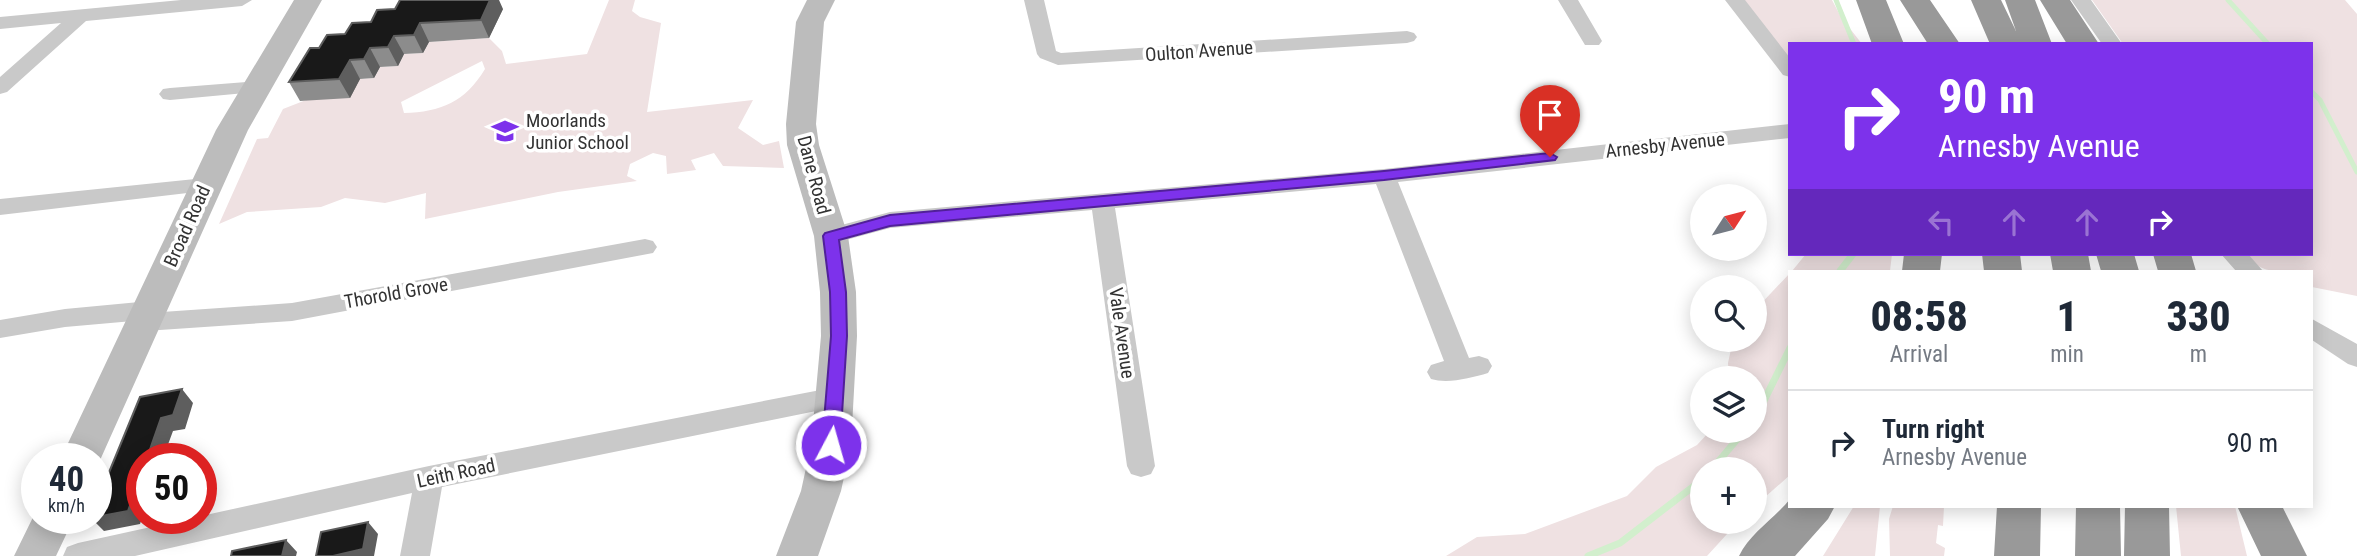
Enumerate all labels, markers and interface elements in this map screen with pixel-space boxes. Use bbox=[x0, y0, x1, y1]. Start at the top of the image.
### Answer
street label: Oulton Avenue bbox=[1144, 36, 1254, 66]
text: 90 m bbox=[1938, 68, 2035, 125]
icon: right bbox=[1823, 70, 1914, 161]
pin bbox=[1520, 85, 1580, 157]
icon: arrive bbox=[1531, 96, 1569, 134]
place label: Moorlands Junior School bbox=[526, 109, 629, 154]
school or university icon: Moorlands Junior School bbox=[490, 116, 520, 146]
street label: Arnesby Avenue bbox=[1604, 127, 1726, 163]
text: Arnesby Avenue bbox=[1938, 127, 2140, 165]
street label: Dane Road bbox=[792, 133, 836, 217]
street label: Broad Road bbox=[159, 182, 215, 270]
north arrow bbox=[1690, 184, 1768, 261]
map controls bbox=[1690, 184, 1767, 534]
icon: left bbox=[1922, 203, 1960, 241]
icon: ahead bbox=[1995, 203, 2033, 241]
icon: ahead bbox=[2068, 203, 2106, 241]
icon: right bbox=[2141, 203, 2179, 241]
street label: Thorold Grove bbox=[342, 273, 450, 313]
button: search bbox=[1690, 275, 1767, 352]
street label: Vale Avenue bbox=[1104, 286, 1140, 380]
text: 08:58 bbox=[1870, 292, 1968, 341]
text: 1 bbox=[2056, 292, 2078, 341]
text: 330 bbox=[2166, 292, 2231, 341]
text: Arrival bbox=[1890, 341, 1948, 368]
text: min bbox=[2050, 341, 2084, 368]
text: m bbox=[2190, 341, 2207, 368]
button: layers bbox=[1690, 366, 1767, 443]
position arrow bbox=[794, 408, 868, 482]
text: Turn right bbox=[1882, 414, 1984, 444]
icon: right bbox=[1823, 424, 1861, 462]
text: 90 m bbox=[2227, 428, 2278, 458]
speed limit sign: 50 bbox=[126, 443, 217, 534]
text: Arnesby Avenue bbox=[1882, 444, 2027, 471]
street label: Leith Road bbox=[415, 453, 497, 493]
button: + bbox=[1690, 457, 1767, 534]
text: 40 bbox=[49, 459, 84, 500]
text: km/h bbox=[48, 495, 85, 516]

